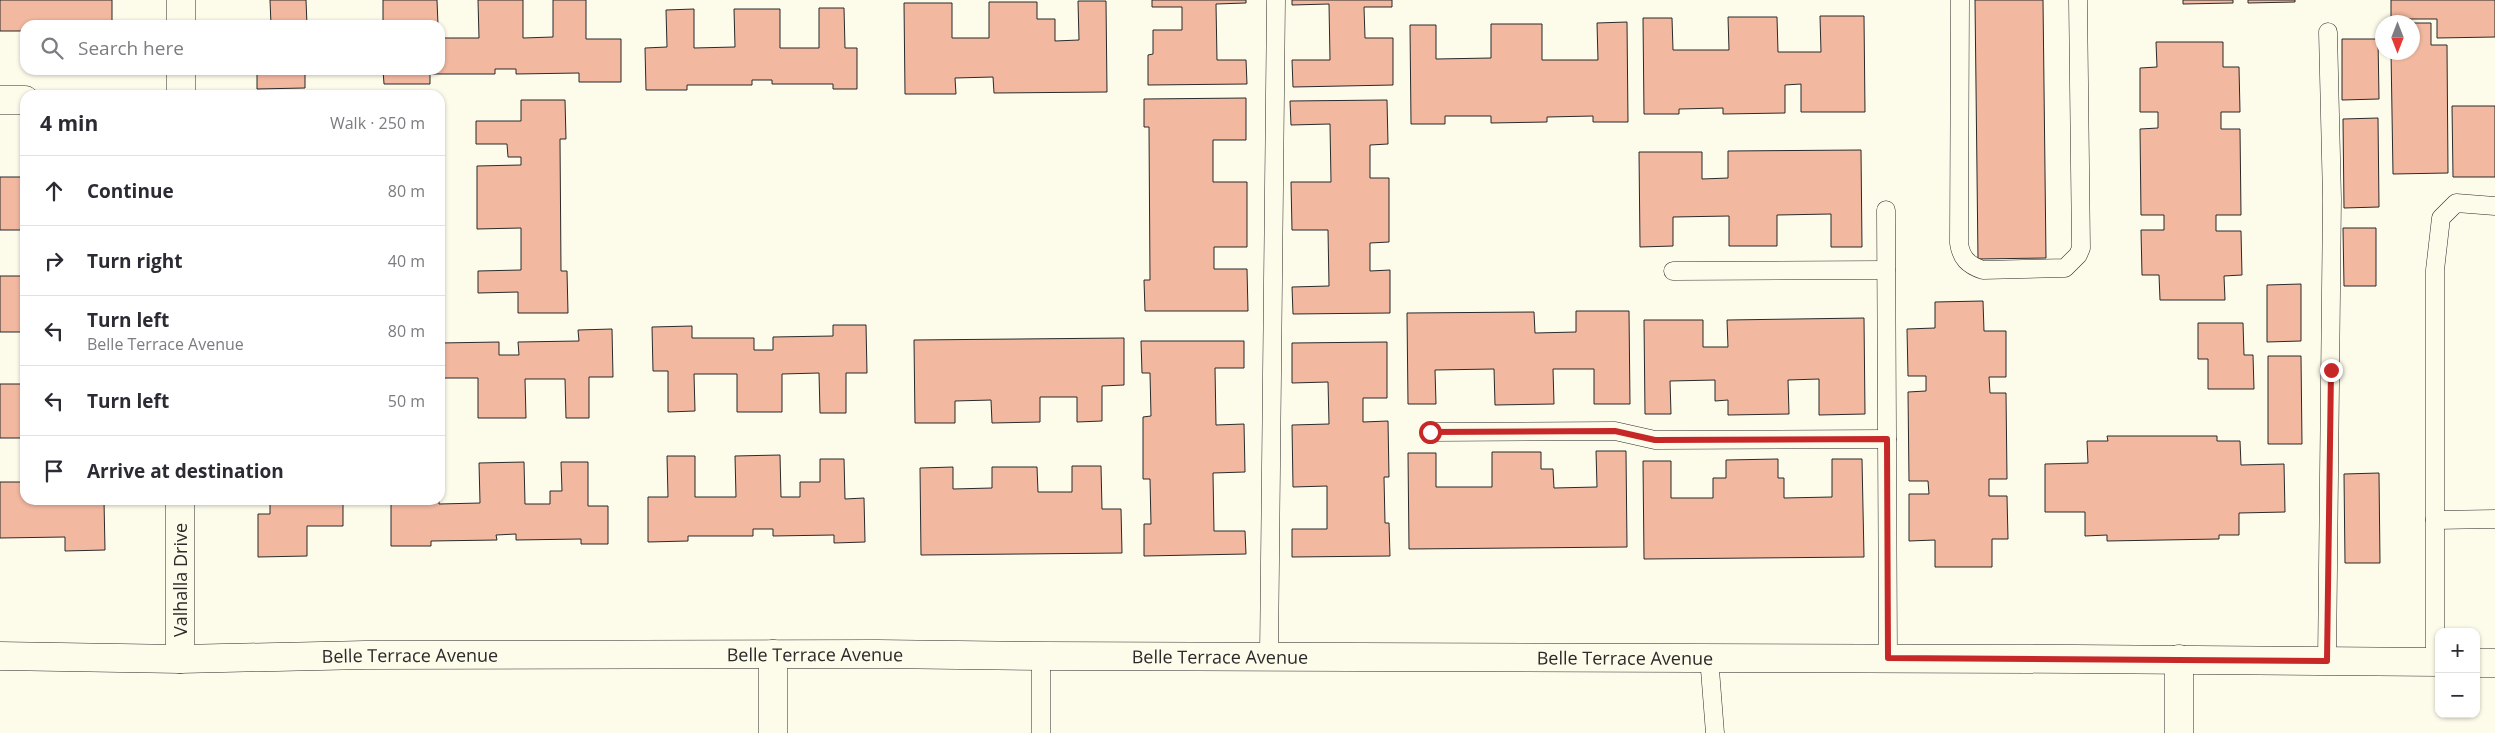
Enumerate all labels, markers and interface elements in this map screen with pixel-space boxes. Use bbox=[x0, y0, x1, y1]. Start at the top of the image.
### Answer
north arrow bbox=[2375, 15, 2420, 60]
search box bbox=[20, 20, 445, 75]
icon: search bbox=[38, 34, 66, 62]
text: Search here bbox=[78, 35, 184, 61]
text: 4 min bbox=[40, 109, 98, 137]
text: Walk · 250 m bbox=[330, 112, 425, 134]
icon: ahead bbox=[40, 177, 68, 205]
text: Continue bbox=[87, 178, 174, 204]
text: 80 m bbox=[388, 180, 425, 202]
icon: right bbox=[40, 247, 68, 275]
text: Turn right bbox=[87, 248, 182, 274]
text: 40 m bbox=[388, 250, 425, 272]
text: Turn left bbox=[87, 307, 169, 333]
icon: left bbox=[40, 317, 68, 345]
text: 80 m bbox=[388, 320, 425, 342]
text: Belle Terrace Avenue bbox=[87, 333, 244, 355]
route end bbox=[2320, 359, 2343, 382]
icon: left bbox=[40, 387, 68, 415]
text: Turn left bbox=[87, 388, 169, 414]
text: 50 m bbox=[388, 390, 425, 412]
route start bbox=[1419, 421, 1442, 444]
icon: arrive bbox=[40, 457, 68, 485]
text: Arrive at destination bbox=[87, 458, 284, 484]
street label: Valhalla Drive bbox=[168, 523, 192, 637]
map controls bbox=[2435, 628, 2480, 718]
button: + bbox=[2435, 628, 2480, 673]
street label: Belle Terrace Avenue bbox=[727, 642, 903, 666]
street label: Belle Terrace Avenue bbox=[321, 643, 498, 668]
street label: Belle Terrace Avenue bbox=[1132, 644, 1308, 669]
street label: Belle Terrace Avenue bbox=[1537, 645, 1713, 670]
button: − bbox=[2435, 673, 2480, 718]

